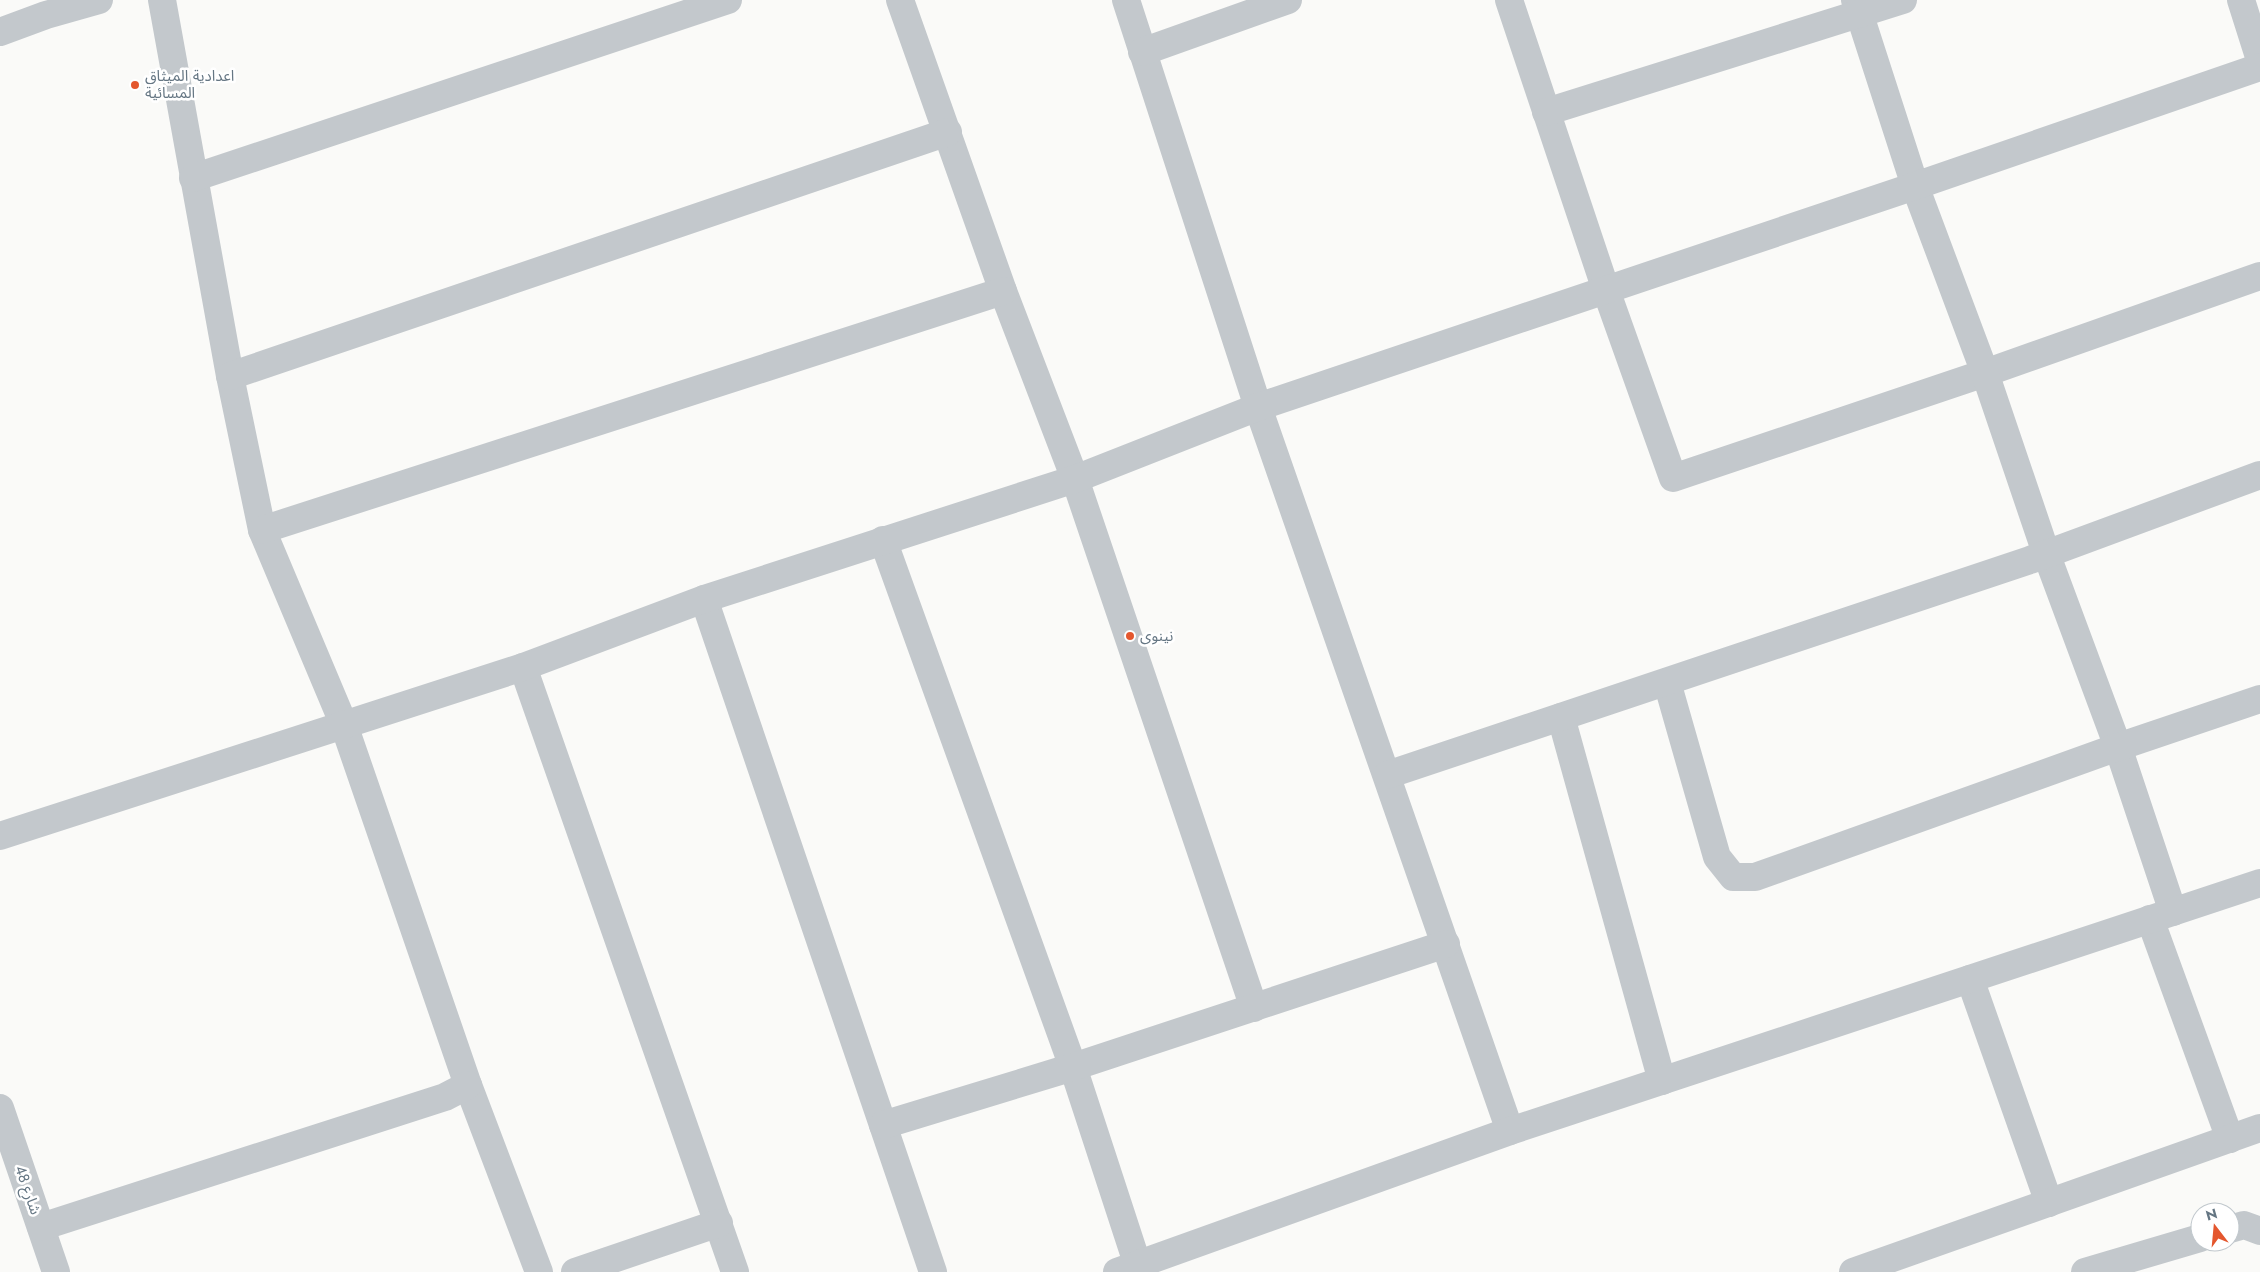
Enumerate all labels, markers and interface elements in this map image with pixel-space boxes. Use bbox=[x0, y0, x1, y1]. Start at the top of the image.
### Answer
place label: اعدادية الميثاق المسائية bbox=[145, 65, 234, 104]
marker: اعدادية الميثاق المسائية bbox=[129, 79, 141, 91]
place label: نينوى bbox=[1140, 625, 1173, 647]
marker: نينوى bbox=[1124, 630, 1136, 642]
street label: شارع 48 bbox=[8, 1162, 47, 1218]
north arrow bbox=[2190, 1202, 2240, 1252]
text: N bbox=[2203, 1203, 2220, 1226]

